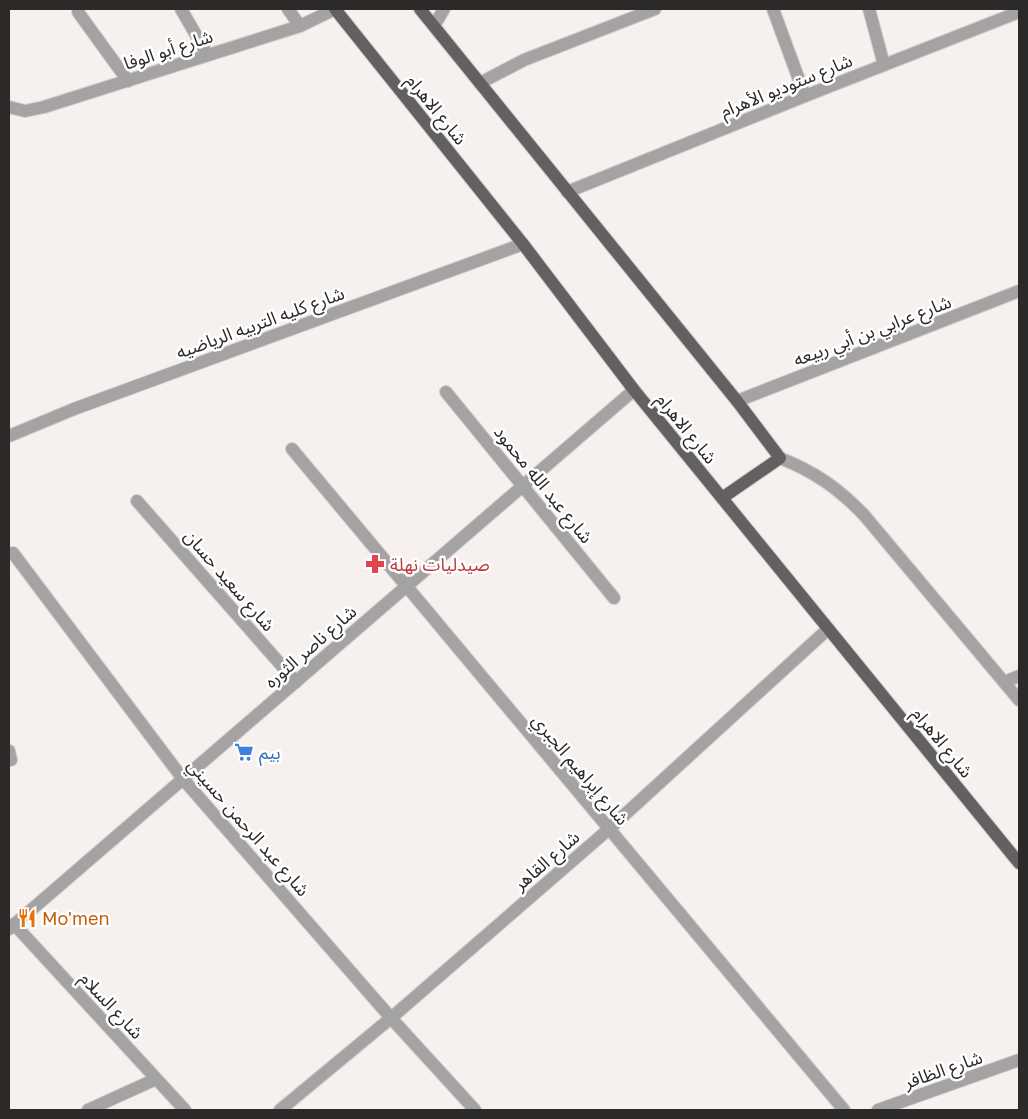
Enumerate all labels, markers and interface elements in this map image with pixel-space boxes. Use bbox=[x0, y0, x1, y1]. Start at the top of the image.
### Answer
street label: شارع أبو الوفا bbox=[121, 24, 217, 78]
street label: شارع ستوديو الأهرام bbox=[717, 48, 857, 125]
street label: شارع الاهرام bbox=[399, 69, 472, 151]
street label: شارع كليه التربيه الرياضيه bbox=[173, 281, 348, 366]
street label: شارع عرابي بن أبي ربيعه bbox=[790, 290, 955, 374]
street label: شارع الاهرام bbox=[649, 388, 722, 470]
street label: شارع عبد الله محمود bbox=[487, 421, 598, 550]
street label: شارع سعيد حسان bbox=[177, 525, 280, 638]
pharmacy icon: صيدليات نهلة bbox=[364, 553, 386, 575]
place label: صيدليات نهلة bbox=[390, 553, 490, 575]
street label: شارع ناصر الثوره bbox=[259, 600, 363, 695]
street label: شارع الاهرام bbox=[905, 702, 978, 784]
street label: شارع إبراهيم الجبري bbox=[525, 709, 634, 832]
supermarket icon: بيم bbox=[233, 741, 255, 763]
place label: بيم bbox=[259, 741, 281, 766]
street label: شارع عبد الرحمن حسيني bbox=[180, 754, 315, 903]
street label: شارع القاهر bbox=[508, 825, 586, 898]
restaurant icon: Mo'men bbox=[16, 907, 38, 929]
place label: Mo'men bbox=[42, 907, 110, 929]
street label: شارع السلام bbox=[73, 967, 148, 1046]
street label: شارع الظافر bbox=[900, 1045, 987, 1097]

